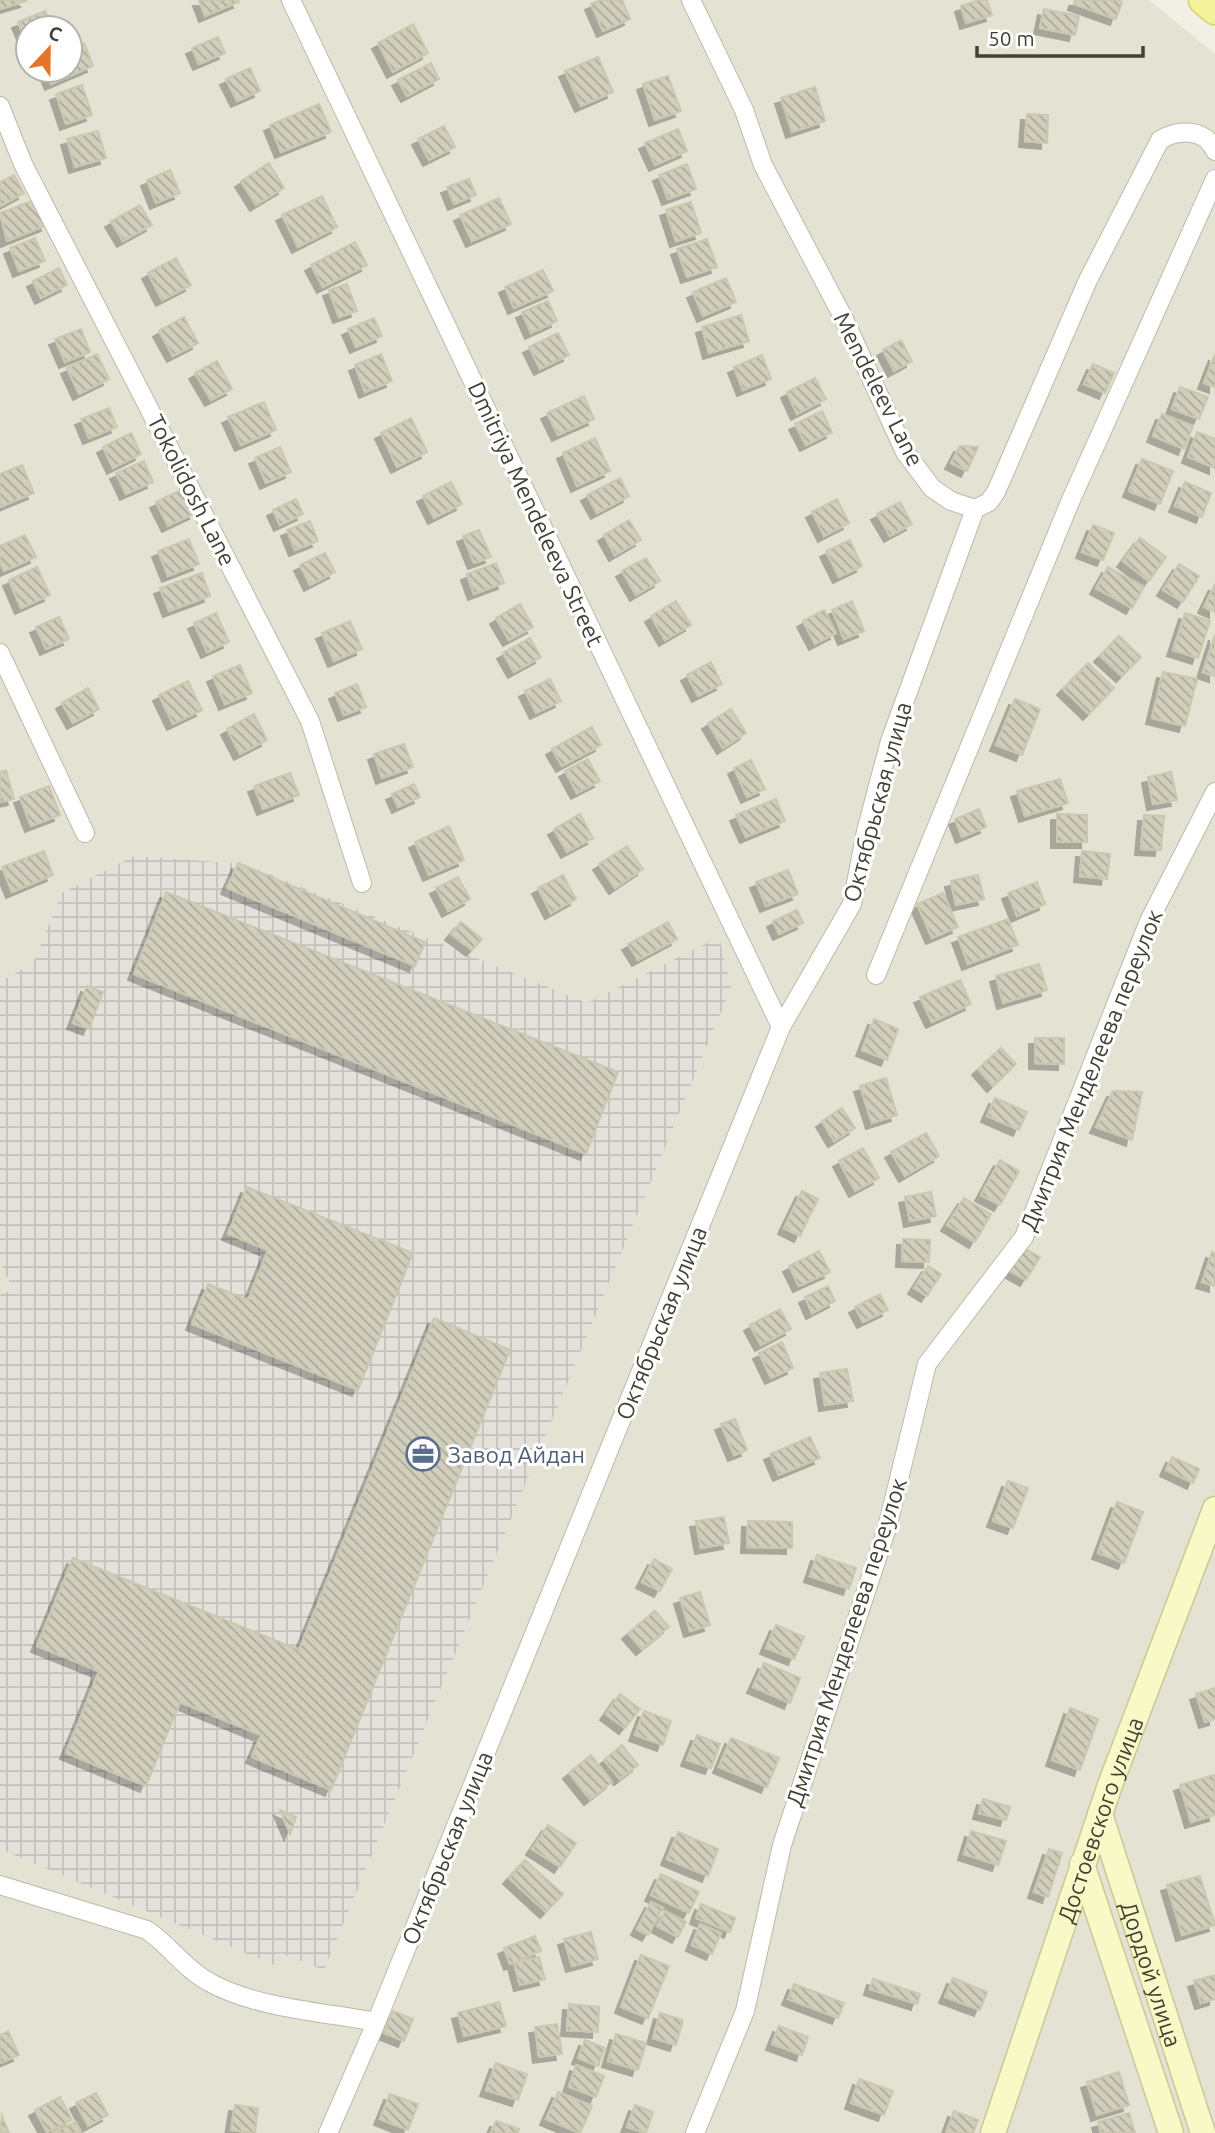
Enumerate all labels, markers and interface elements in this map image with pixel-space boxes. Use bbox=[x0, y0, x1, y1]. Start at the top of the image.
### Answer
north arrow bbox=[14, 14, 84, 84]
scale bar bbox=[977, 14, 1143, 58]
text: С bbox=[46, 21, 65, 46]
text: 50 m bbox=[988, 26, 1035, 50]
street label: Mendeleev Lane bbox=[829, 308, 929, 470]
street label: Dmitriya Mendeleeva Street bbox=[464, 378, 608, 650]
street label: Tokolidosh Lane bbox=[143, 410, 241, 570]
street label: Октябрьская улица bbox=[838, 699, 916, 905]
street label: Дмитрия Менделеева переулок bbox=[1015, 906, 1167, 1234]
street label: Октябрьская улица bbox=[611, 1223, 711, 1423]
office icon: Завод Айдан bbox=[404, 1435, 442, 1473]
place label: Завод Айдан bbox=[448, 1442, 585, 1467]
street label: Дмитрия Менделеева переулок bbox=[781, 1475, 911, 1809]
street label: Достоевского улица bbox=[1052, 1713, 1147, 1926]
street label: Октябрьская улица bbox=[397, 1748, 497, 1948]
street label: Дордой улица bbox=[1116, 1898, 1187, 2050]

